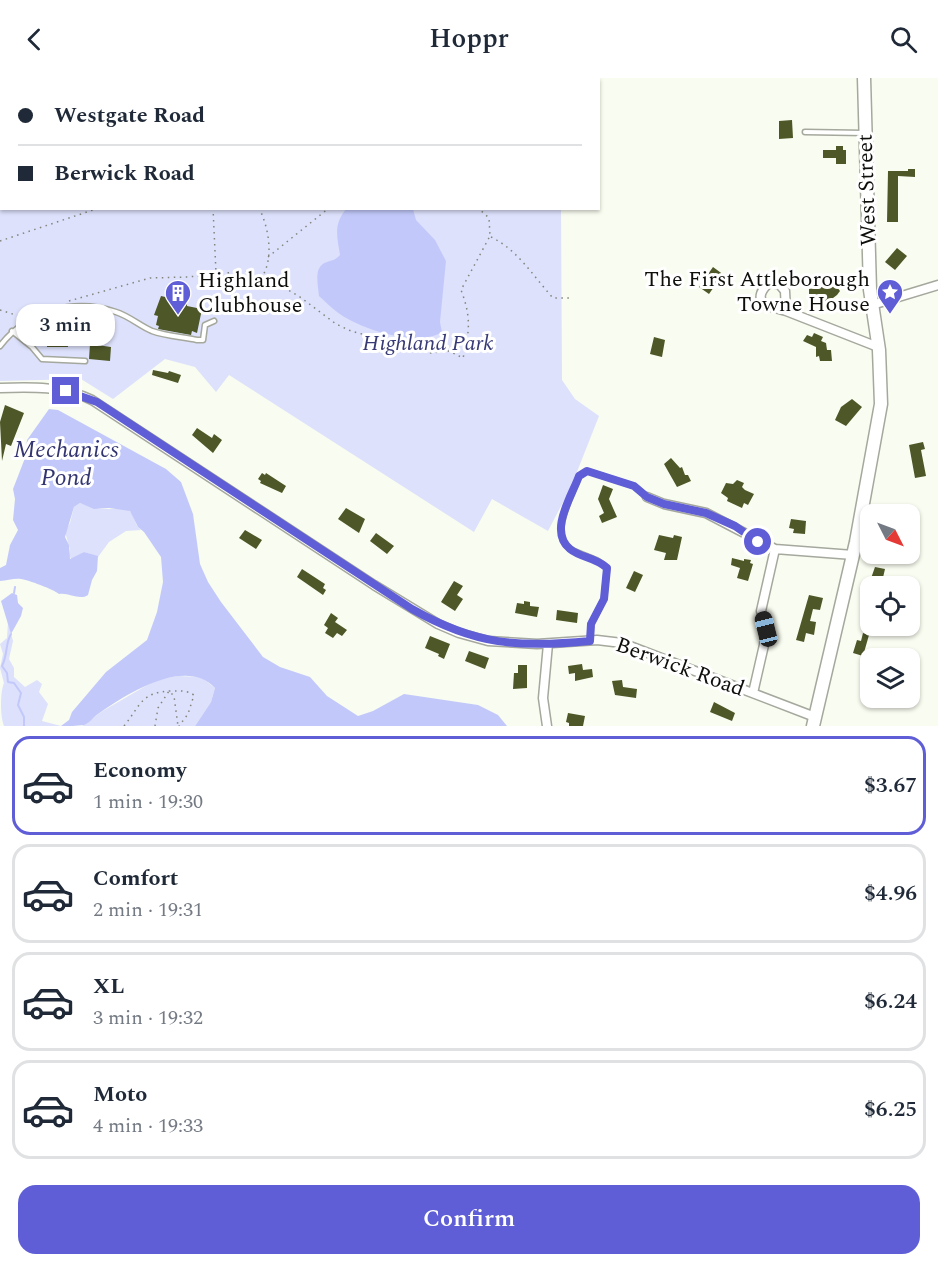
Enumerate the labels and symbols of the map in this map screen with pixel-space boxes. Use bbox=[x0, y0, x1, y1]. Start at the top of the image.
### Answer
street label: West Street bbox=[849, 133, 885, 247]
place label: The First Attleborough Towne House bbox=[644, 263, 870, 321]
place label: Highland Clubhouse bbox=[198, 264, 302, 322]
place icon: The First Attleborough Towne House bbox=[875, 277, 905, 315]
building icon: Highland Clubhouse bbox=[163, 278, 193, 316]
callout: 3 min bbox=[16, 304, 116, 346]
park label: Highland Park bbox=[362, 327, 494, 360]
route end bbox=[52, 377, 79, 404]
water label: Mechanics Pond bbox=[13, 432, 119, 496]
north arrow bbox=[860, 504, 920, 564]
route start bbox=[744, 528, 771, 555]
car bbox=[753, 609, 779, 649]
street label: Berwick Road bbox=[611, 628, 749, 706]

